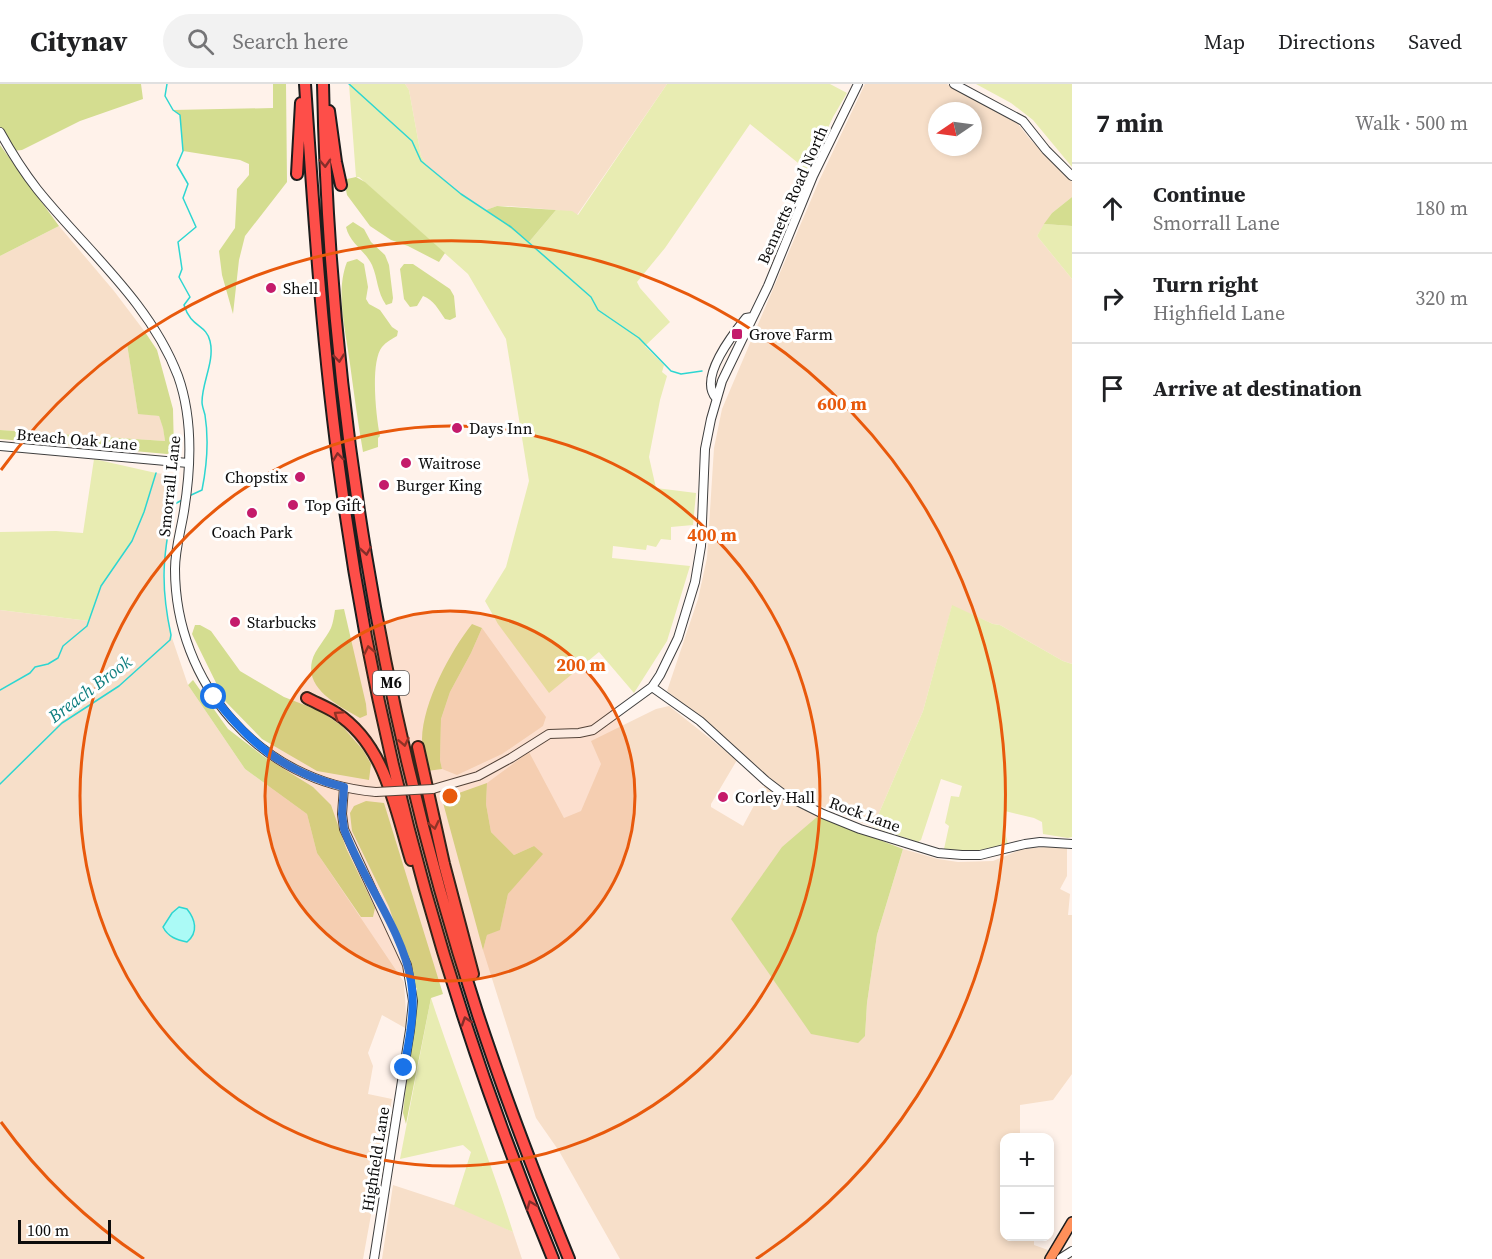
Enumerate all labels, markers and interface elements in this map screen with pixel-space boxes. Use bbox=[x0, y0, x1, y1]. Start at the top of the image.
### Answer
search box bbox=[163, 14, 583, 68]
text: Citynav bbox=[30, 22, 127, 60]
icon: search bbox=[184, 25, 217, 58]
text: Search here bbox=[232, 26, 349, 56]
text: Map bbox=[1204, 27, 1245, 56]
text: Directions bbox=[1278, 27, 1375, 56]
text: Saved bbox=[1408, 27, 1462, 56]
north arrow bbox=[928, 102, 982, 156]
text: 7 min bbox=[1096, 105, 1163, 141]
text: Walk · 500 m bbox=[1355, 109, 1468, 137]
street label: Bennetts Road North bbox=[752, 122, 833, 268]
one-way arrow bbox=[318, 159, 331, 168]
text: Continue bbox=[1153, 179, 1246, 209]
icon: ahead bbox=[1096, 192, 1129, 225]
text: 180 m bbox=[1415, 194, 1468, 222]
text: Smorrall Lane bbox=[1153, 209, 1280, 237]
text: Turn right bbox=[1153, 269, 1258, 299]
place label: Shell bbox=[283, 277, 318, 299]
marker: Shell bbox=[264, 281, 278, 295]
icon: right bbox=[1096, 282, 1129, 315]
text: 320 m bbox=[1415, 284, 1468, 312]
text: Highfield Lane bbox=[1153, 299, 1285, 327]
place label: Grove Farm bbox=[749, 323, 833, 345]
marker: Grove Farm bbox=[730, 327, 744, 341]
one-way arrow bbox=[332, 353, 345, 362]
icon: arrive bbox=[1096, 372, 1129, 405]
text: Arrive at destination bbox=[1153, 373, 1362, 403]
text: 600 m bbox=[817, 391, 867, 416]
place label: Days Inn bbox=[469, 417, 533, 439]
marker: Days Inn bbox=[450, 421, 464, 435]
street label: Breach Oak Lane bbox=[16, 423, 138, 455]
street label: Smorrall Lane bbox=[153, 434, 185, 538]
place label: Waitrose bbox=[418, 452, 481, 474]
one-way arrow bbox=[332, 453, 344, 462]
marker: Waitrose bbox=[399, 456, 413, 470]
place label: Chopstix bbox=[225, 466, 289, 488]
marker: Chopstix bbox=[293, 470, 307, 484]
place label: Burger King bbox=[396, 474, 482, 496]
marker: Burger King bbox=[377, 478, 391, 492]
place label: Top Gift bbox=[305, 494, 362, 516]
marker: Top Gift bbox=[286, 498, 300, 512]
marker: Coach Park bbox=[245, 506, 259, 520]
place label: Coach Park bbox=[212, 521, 293, 543]
text: 400 m bbox=[687, 522, 737, 547]
one-way arrow bbox=[360, 546, 372, 556]
place label: Starbucks bbox=[247, 611, 316, 633]
marker: Starbucks bbox=[228, 615, 242, 629]
one-way arrow bbox=[363, 645, 376, 655]
water label: Breach Brook bbox=[42, 649, 137, 729]
text: 200 m bbox=[556, 652, 606, 677]
road number: M6 bbox=[373, 671, 409, 695]
route start bbox=[200, 683, 226, 709]
one-way arrow bbox=[334, 711, 345, 722]
one-way arrow bbox=[397, 737, 410, 747]
centre of rings bbox=[440, 786, 460, 806]
place label: Corley Hall bbox=[735, 786, 815, 808]
marker: Corley Hall bbox=[716, 790, 730, 804]
street label: Rock Lane bbox=[826, 791, 904, 837]
one-way arrow bbox=[427, 820, 440, 830]
one-way arrow bbox=[460, 1016, 473, 1027]
route end bbox=[390, 1054, 416, 1080]
street label: Highfield Lane bbox=[356, 1105, 394, 1213]
map controls bbox=[1000, 1133, 1054, 1241]
button: + bbox=[1000, 1133, 1054, 1187]
button: − bbox=[1000, 1187, 1054, 1241]
one-way arrow bbox=[526, 1200, 538, 1211]
scale bar bbox=[18, 1217, 111, 1244]
text: 100 m bbox=[27, 1219, 69, 1241]

